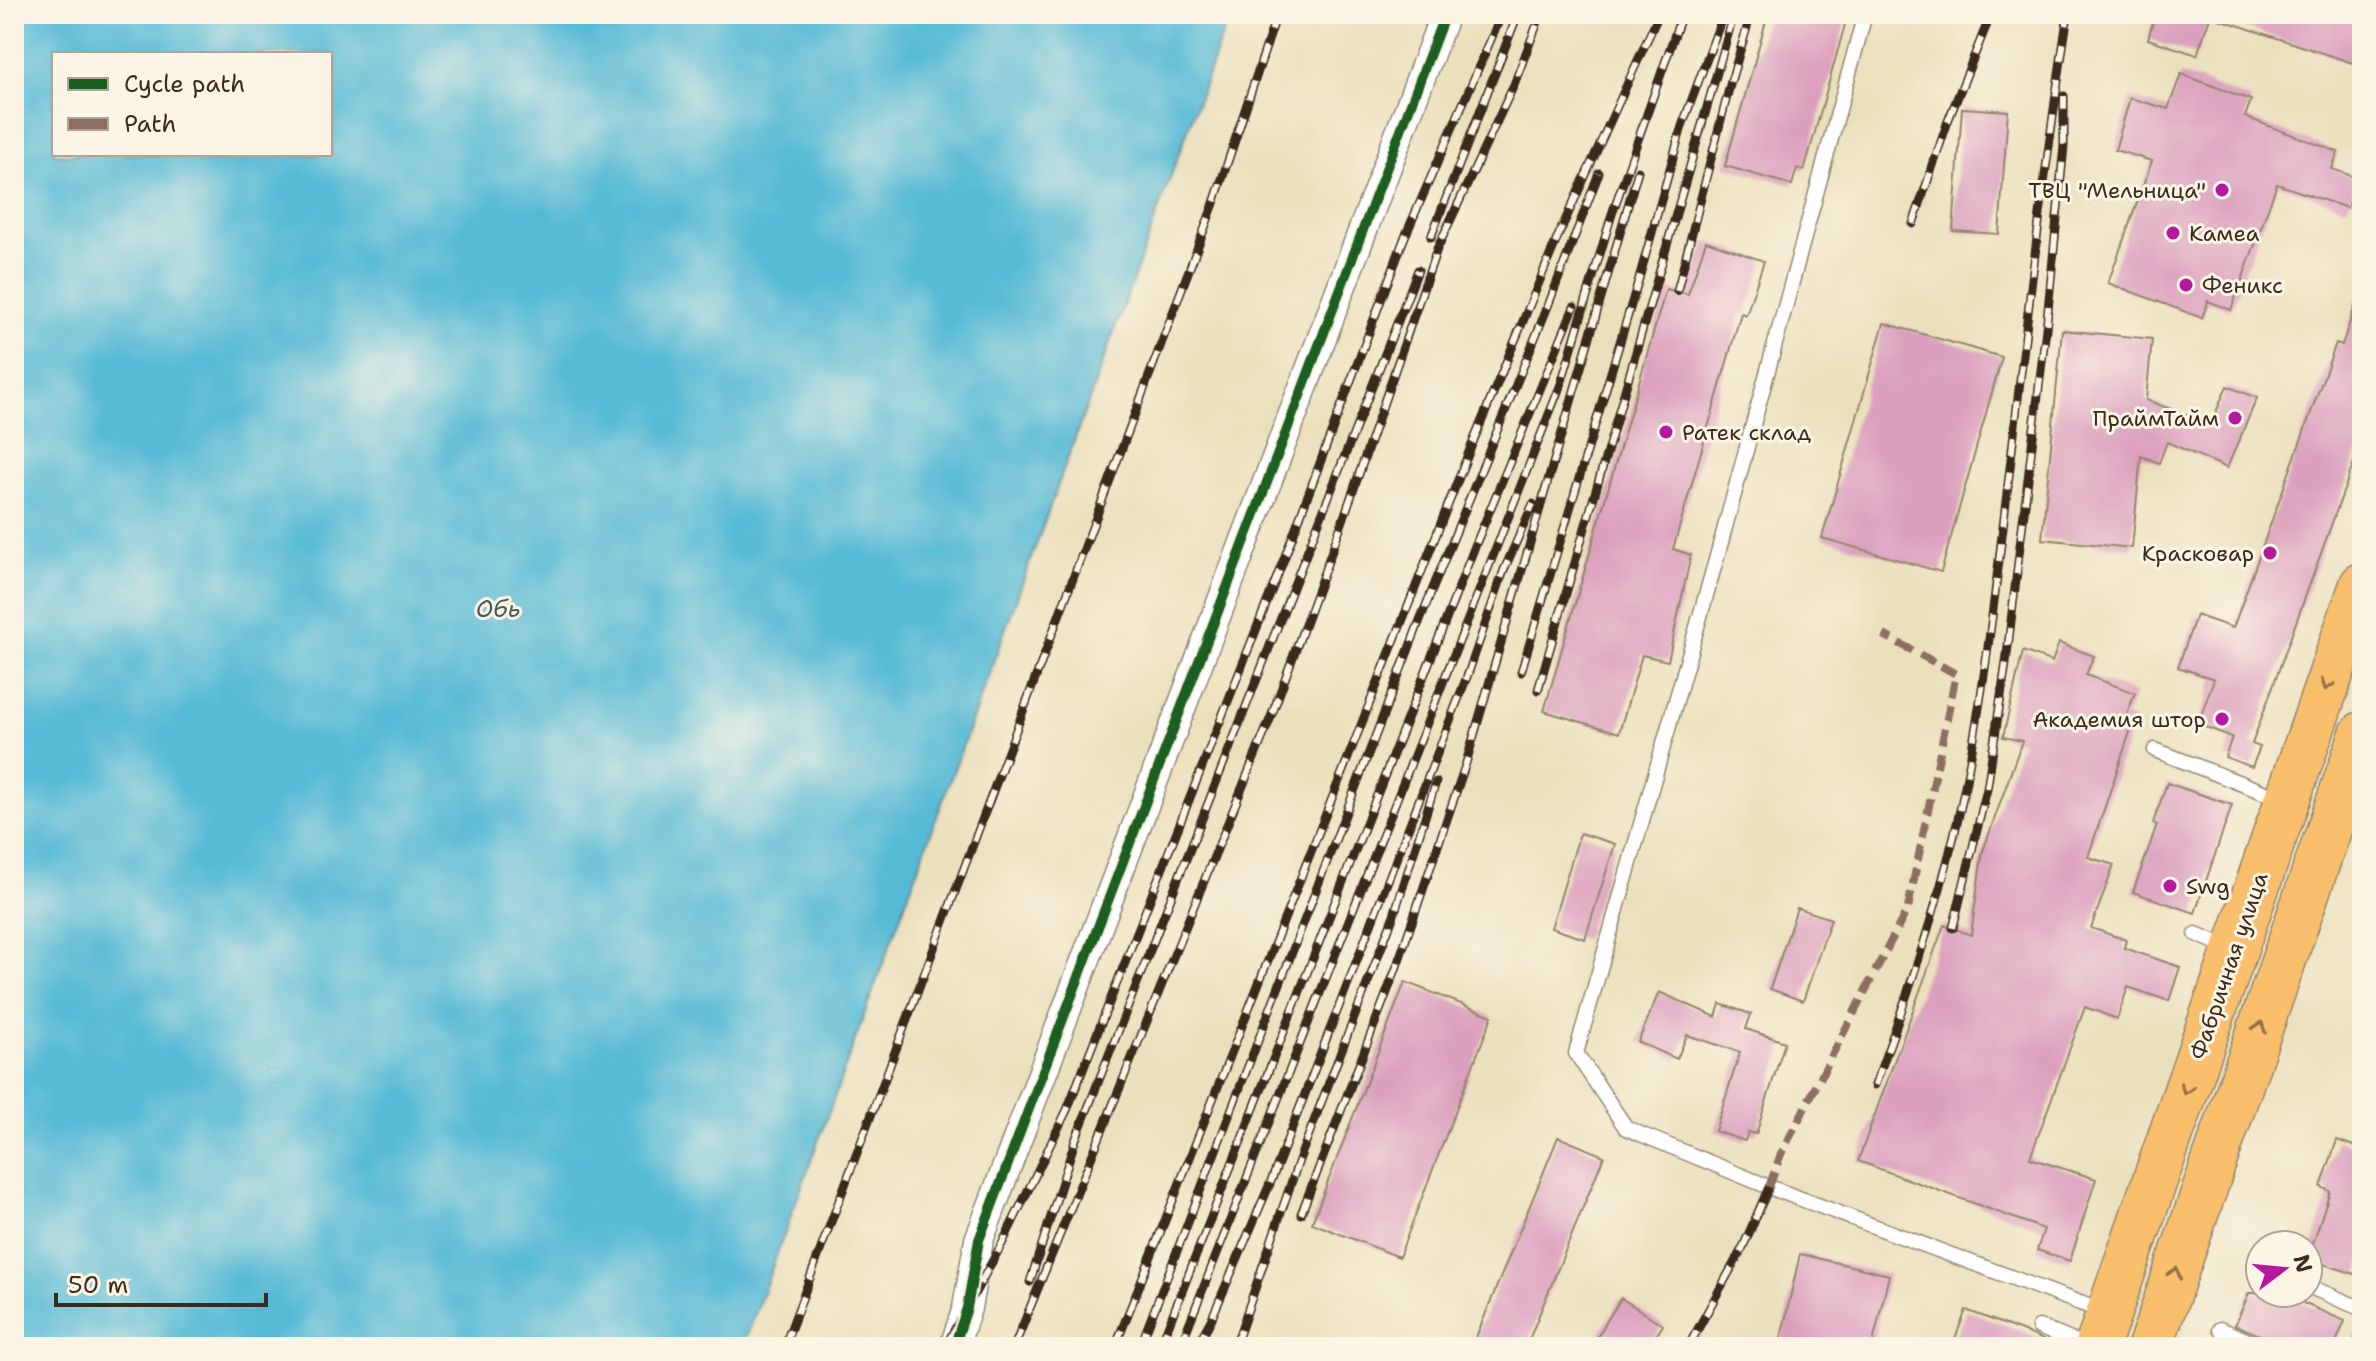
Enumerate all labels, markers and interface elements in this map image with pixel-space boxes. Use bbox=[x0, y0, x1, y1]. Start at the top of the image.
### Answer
legend bbox=[52, 52, 332, 156]
text: Cycle path bbox=[124, 68, 245, 100]
text: Path bbox=[124, 108, 176, 140]
place label: ТВЦ "Мельница" bbox=[2028, 176, 2206, 205]
marker: ТВЦ "Мельница" bbox=[2213, 181, 2231, 199]
place label: Камеа bbox=[2189, 219, 2260, 248]
marker: Камеа bbox=[2164, 224, 2182, 242]
place label: Феникс bbox=[2202, 271, 2283, 300]
marker: Феникс bbox=[2177, 276, 2195, 294]
place label: ПраймТайм bbox=[2093, 404, 2219, 433]
marker: ПраймТайм bbox=[2226, 409, 2244, 427]
place label: Ратек склад bbox=[1682, 418, 1811, 447]
marker: Ратек склад bbox=[1657, 423, 1675, 441]
place label: Красковар bbox=[2142, 539, 2254, 568]
marker: Красковар bbox=[2261, 544, 2279, 562]
water label: Обь bbox=[476, 593, 520, 625]
one-way arrow bbox=[2320, 677, 2337, 691]
place label: Академия штор bbox=[2032, 705, 2206, 734]
marker: Академия штор bbox=[2213, 710, 2231, 728]
street label: Фабричная улица bbox=[2183, 868, 2275, 1064]
place label: Swg bbox=[2186, 872, 2230, 901]
marker: Swg bbox=[2161, 877, 2179, 895]
one-way arrow bbox=[2250, 1021, 2266, 1035]
one-way arrow bbox=[2180, 1082, 2196, 1096]
north arrow bbox=[2244, 1229, 2324, 1309]
text: N bbox=[2286, 1251, 2319, 1276]
scale bar bbox=[56, 1257, 266, 1307]
one-way arrow bbox=[2166, 1267, 2182, 1281]
text: 50 m bbox=[68, 1269, 128, 1301]

